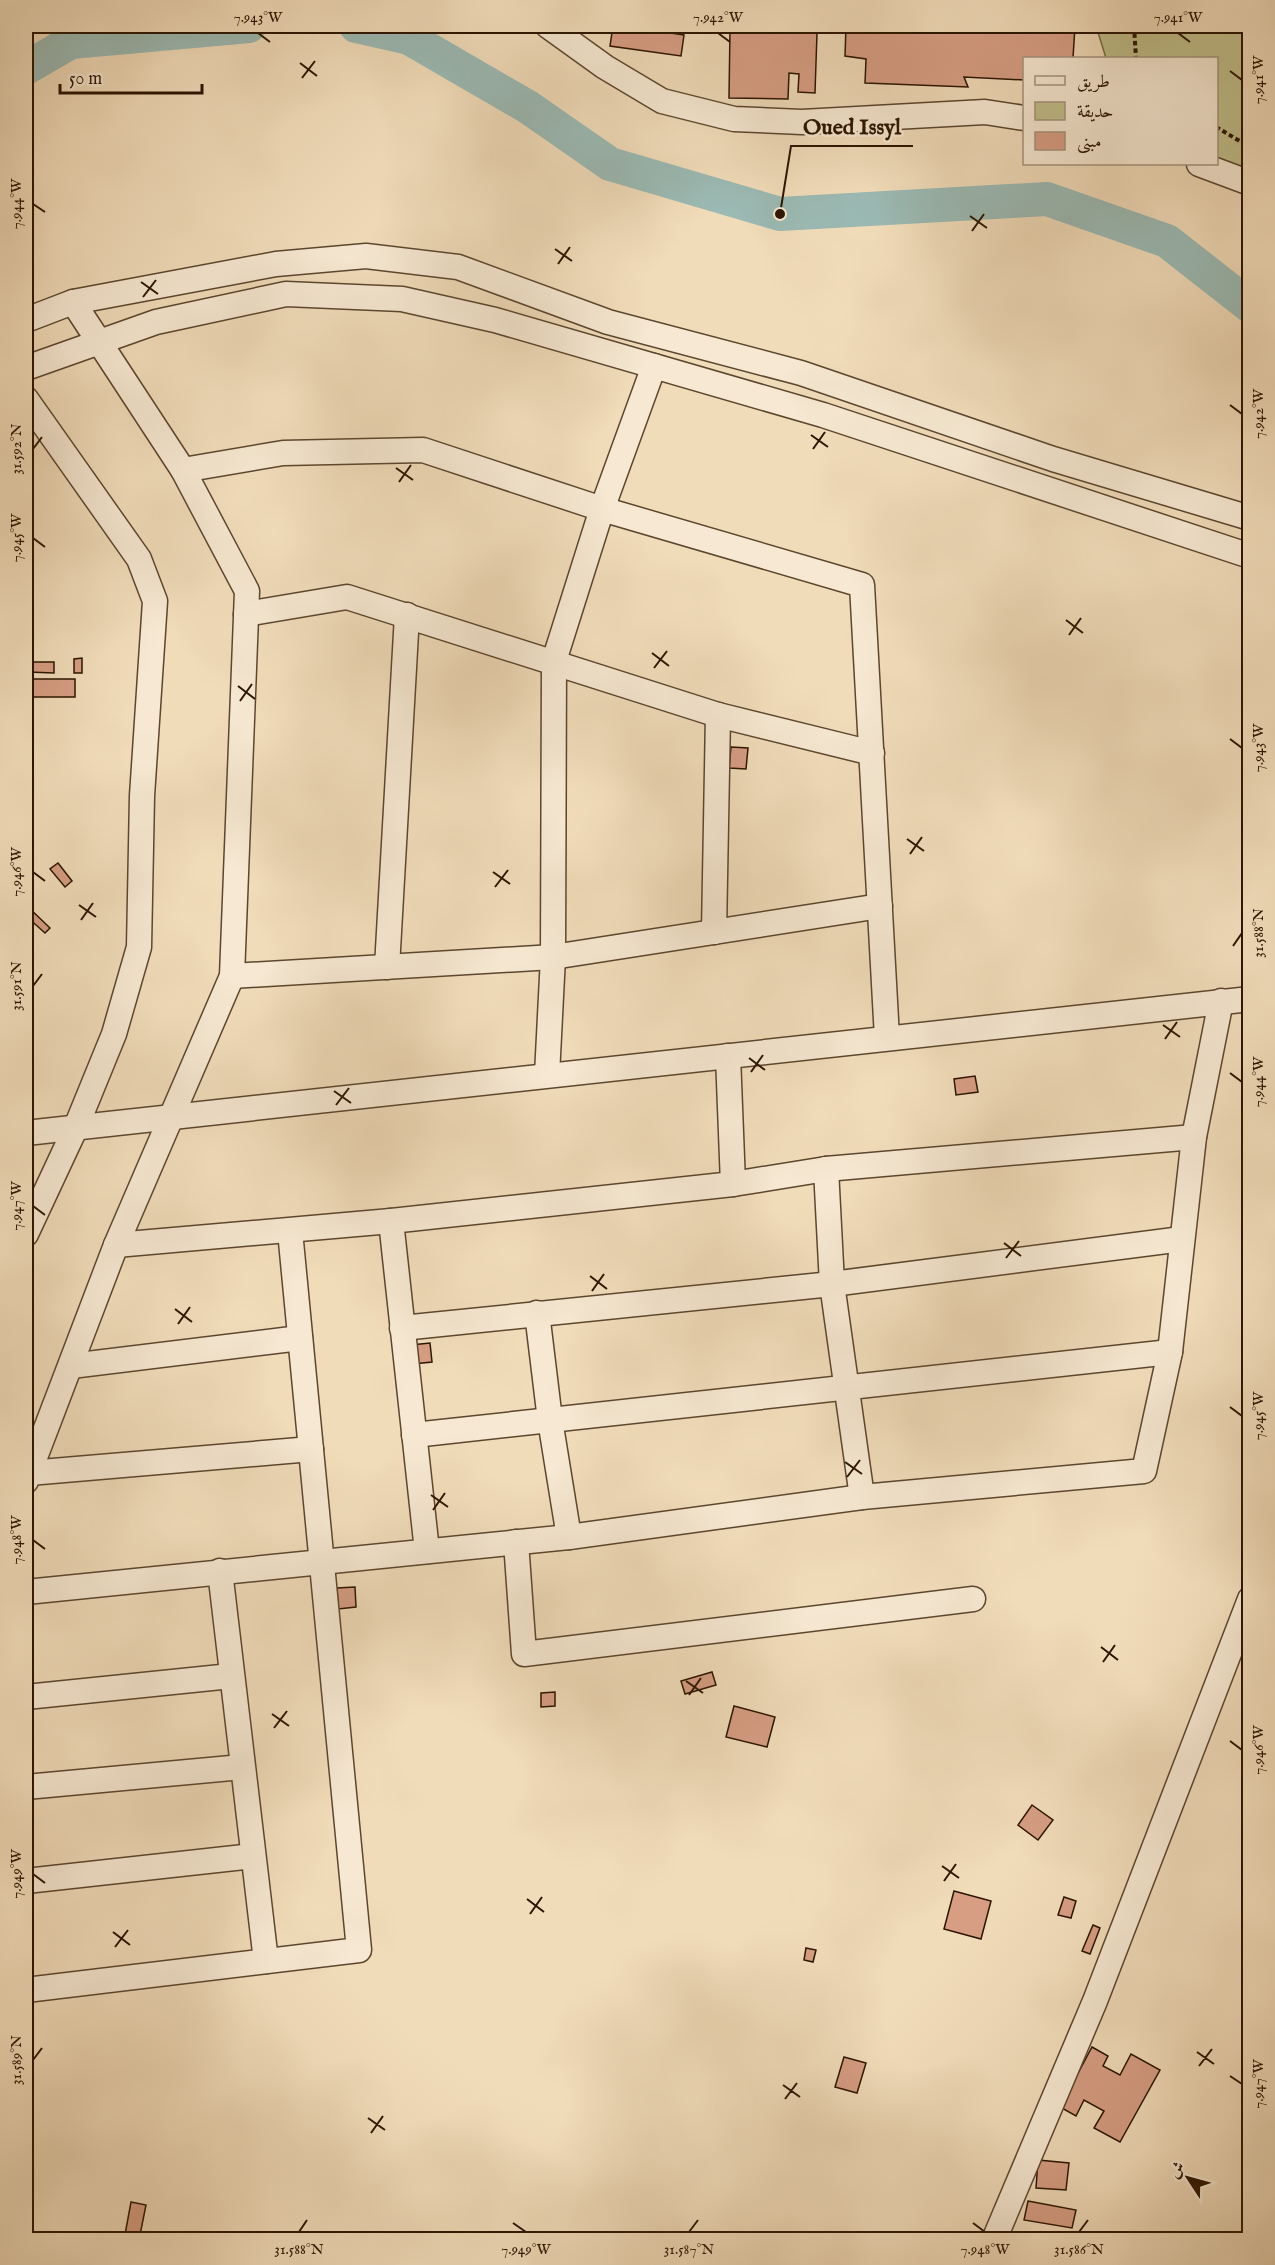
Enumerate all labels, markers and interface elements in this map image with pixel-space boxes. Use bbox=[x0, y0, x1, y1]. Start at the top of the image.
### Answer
text: 7.943°W bbox=[234, 8, 283, 27]
text: 7.942°W bbox=[693, 8, 744, 27]
text: 7.941°W bbox=[1154, 8, 1203, 27]
text: 7.941°W bbox=[1249, 55, 1268, 104]
scale bar bbox=[60, 57, 202, 95]
legend bbox=[1023, 57, 1218, 165]
text: 50 m bbox=[69, 68, 102, 91]
text: طريق bbox=[1077, 71, 1110, 94]
text: حديقة bbox=[1077, 101, 1113, 124]
callout: Oued Issyl bbox=[791, 106, 913, 146]
text: Oued Issyl bbox=[803, 114, 902, 142]
text: مبنى bbox=[1077, 131, 1102, 154]
text: 7.944°W bbox=[7, 178, 26, 229]
text: 7.942°W bbox=[1249, 388, 1268, 439]
text: 31.592°N bbox=[7, 423, 26, 475]
text: 7.945°W bbox=[7, 513, 26, 562]
text: 7.943°W bbox=[1249, 723, 1268, 772]
text: 7.946°W bbox=[7, 847, 26, 897]
text: 31.588°N bbox=[1249, 908, 1268, 958]
text: 31.591°N bbox=[7, 961, 26, 1011]
text: 7.944°W bbox=[1249, 1056, 1268, 1107]
text: 7.947°W bbox=[7, 1180, 26, 1231]
text: 7.945°W bbox=[1249, 1391, 1268, 1440]
text: 7.948°W bbox=[7, 1515, 26, 1564]
text: 7.946°W bbox=[1249, 1725, 1268, 1775]
text: 7.949°W bbox=[7, 1848, 26, 1899]
text: 31.589°N bbox=[7, 2035, 26, 2085]
text: 7.947°W bbox=[1249, 2058, 1268, 2109]
north arrow bbox=[1158, 2148, 1218, 2208]
text: ش bbox=[1165, 2158, 1190, 2183]
text: 31.588°N bbox=[274, 2240, 324, 2259]
text: 7.949°W bbox=[501, 2240, 552, 2259]
text: 31.587°N bbox=[664, 2240, 714, 2259]
text: 7.948°W bbox=[961, 2240, 1010, 2259]
text: 31.586°N bbox=[1054, 2240, 1104, 2259]

